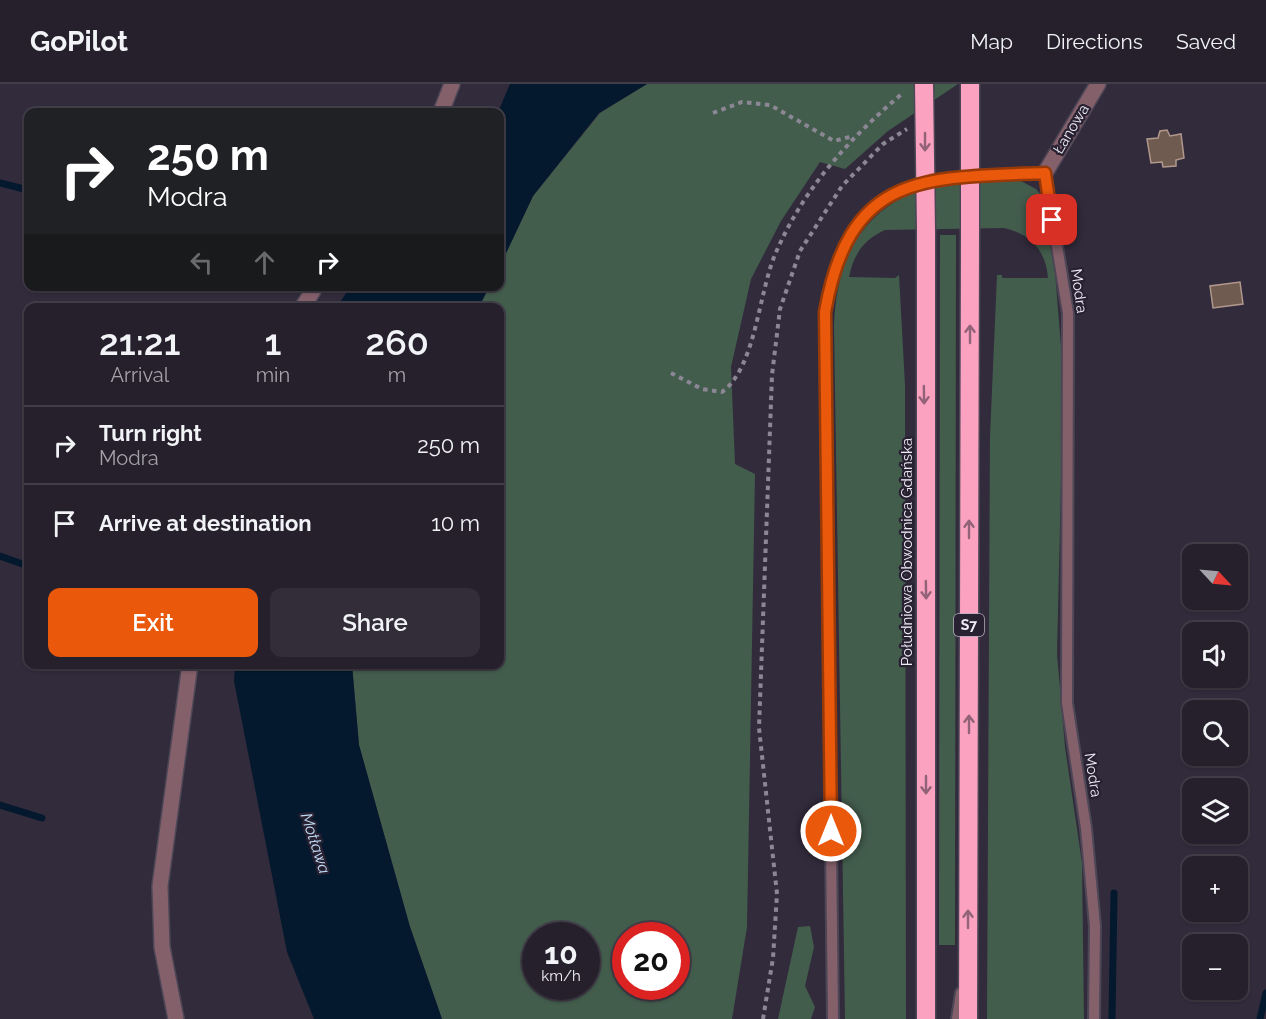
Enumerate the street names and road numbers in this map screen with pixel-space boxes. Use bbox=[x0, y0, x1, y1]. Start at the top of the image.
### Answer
street label: Łanowa bbox=[1049, 101, 1093, 157]
street label: Modra bbox=[1067, 268, 1091, 314]
street label: Południowa Obwodnica Gdańska bbox=[898, 438, 916, 666]
road number: S7 bbox=[954, 614, 984, 636]
street label: Modra bbox=[1081, 752, 1105, 798]

